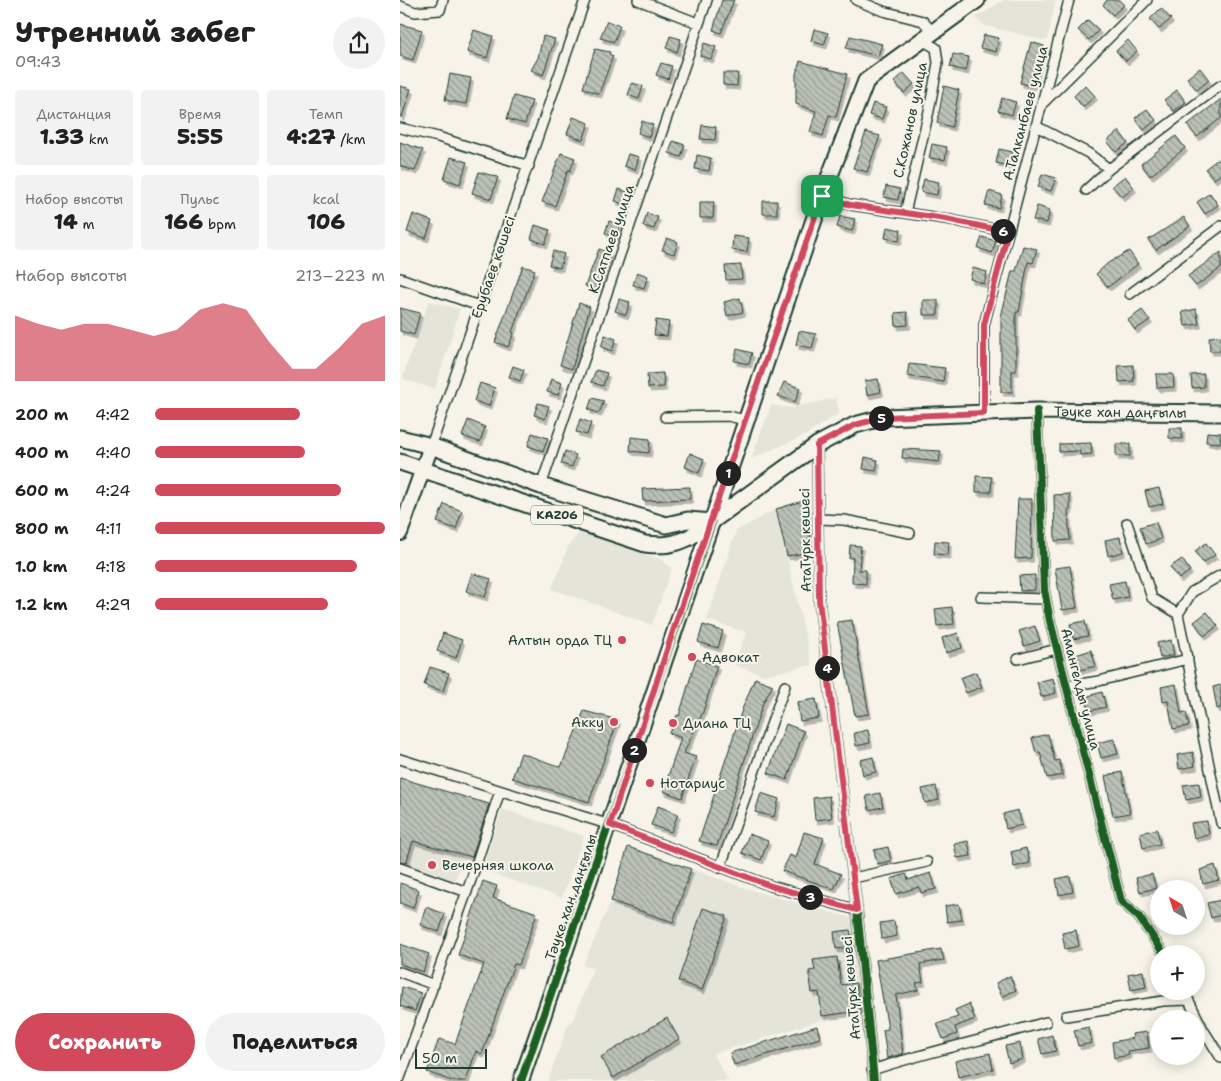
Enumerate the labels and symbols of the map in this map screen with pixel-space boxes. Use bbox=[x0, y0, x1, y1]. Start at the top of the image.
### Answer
street label: А.Талканбаев улица bbox=[998, 43, 1052, 182]
street label: С.Кожанов улица bbox=[889, 60, 931, 180]
pin bbox=[801, 175, 843, 217]
street label: К.Сатпаев улица bbox=[584, 182, 638, 296]
street label: Ерубаев көшесі bbox=[467, 213, 519, 321]
pin: 6 bbox=[990, 218, 1016, 244]
street label: Тәуке хан даңғылы bbox=[1054, 402, 1187, 422]
pin: 5 bbox=[868, 406, 894, 430]
pin: 1 bbox=[716, 460, 740, 486]
street label: АтаТүрк көшесі bbox=[795, 488, 815, 592]
road number: KАZ06 bbox=[531, 506, 583, 524]
street label: Амангелды улица bbox=[1057, 626, 1105, 752]
place label: Алтын орда ТЦ bbox=[508, 631, 612, 649]
marker: Алтын орда ТЦ bbox=[616, 634, 628, 646]
place label: Адвокат bbox=[702, 648, 760, 666]
marker: Адвокат bbox=[686, 651, 698, 663]
pin: 4 bbox=[814, 656, 840, 680]
place label: Акку bbox=[571, 713, 604, 731]
place label: Диана ТЦ bbox=[683, 714, 751, 732]
marker: Акку bbox=[608, 716, 620, 728]
marker: Диана ТЦ bbox=[667, 717, 679, 729]
pin: 2 bbox=[622, 738, 646, 762]
place label: Нотариус bbox=[660, 774, 725, 792]
marker: Нотариус bbox=[644, 777, 656, 789]
street label: Тәуке хан даңғылы bbox=[541, 831, 601, 963]
place label: Вечерняя школа bbox=[442, 856, 554, 874]
marker: Вечерняя школа bbox=[426, 859, 438, 871]
north arrow bbox=[1150, 880, 1205, 935]
pin: 3 bbox=[798, 884, 822, 910]
street label: АтаТүрк көшесі bbox=[837, 935, 865, 1041]
scale bar bbox=[415, 1046, 488, 1069]

